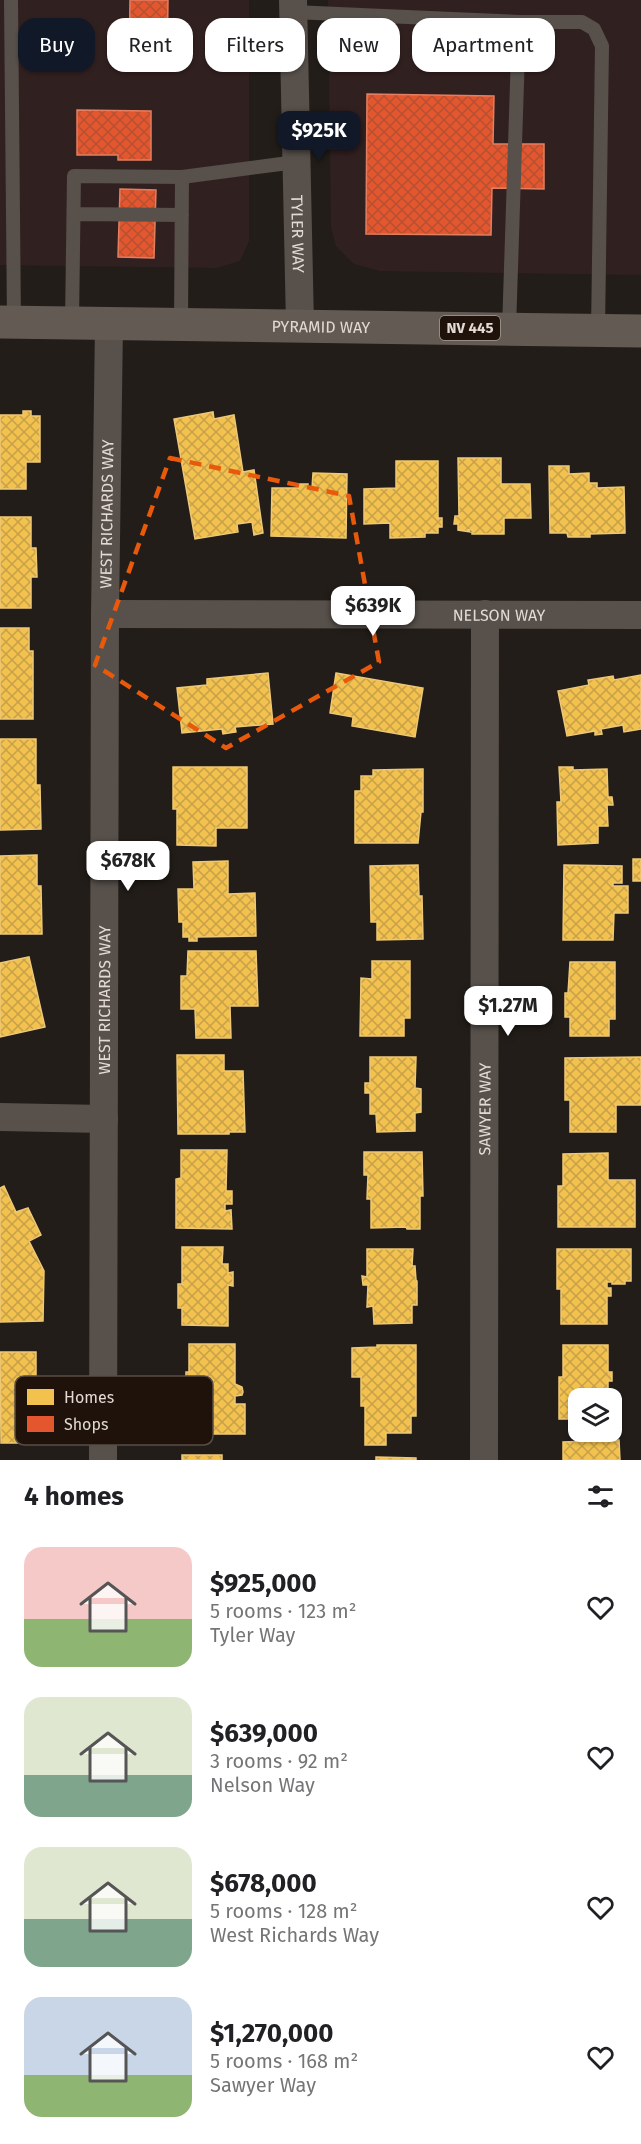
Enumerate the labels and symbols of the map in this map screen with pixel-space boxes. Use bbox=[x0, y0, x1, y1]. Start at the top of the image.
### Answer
pin: $925K bbox=[277, 111, 361, 162]
street label: TYLER WAY bbox=[288, 195, 308, 273]
street label: PYRAMID WAY bbox=[272, 316, 371, 337]
road number: NV 445 bbox=[440, 316, 500, 340]
street label: WEST RICHARDS WAY bbox=[96, 439, 117, 589]
pin: $639K bbox=[331, 586, 415, 637]
street label: NELSON WAY bbox=[453, 605, 546, 624]
pin: $678K bbox=[86, 841, 170, 892]
street label: WEST RICHARDS WAY bbox=[94, 925, 114, 1075]
pin: $1.27M bbox=[459, 986, 557, 1037]
street label: SAWYER WAY bbox=[475, 1062, 494, 1155]
legend bbox=[15, 1376, 213, 1445]
text: Homes bbox=[64, 1388, 114, 1407]
text: Shops bbox=[64, 1415, 108, 1434]

